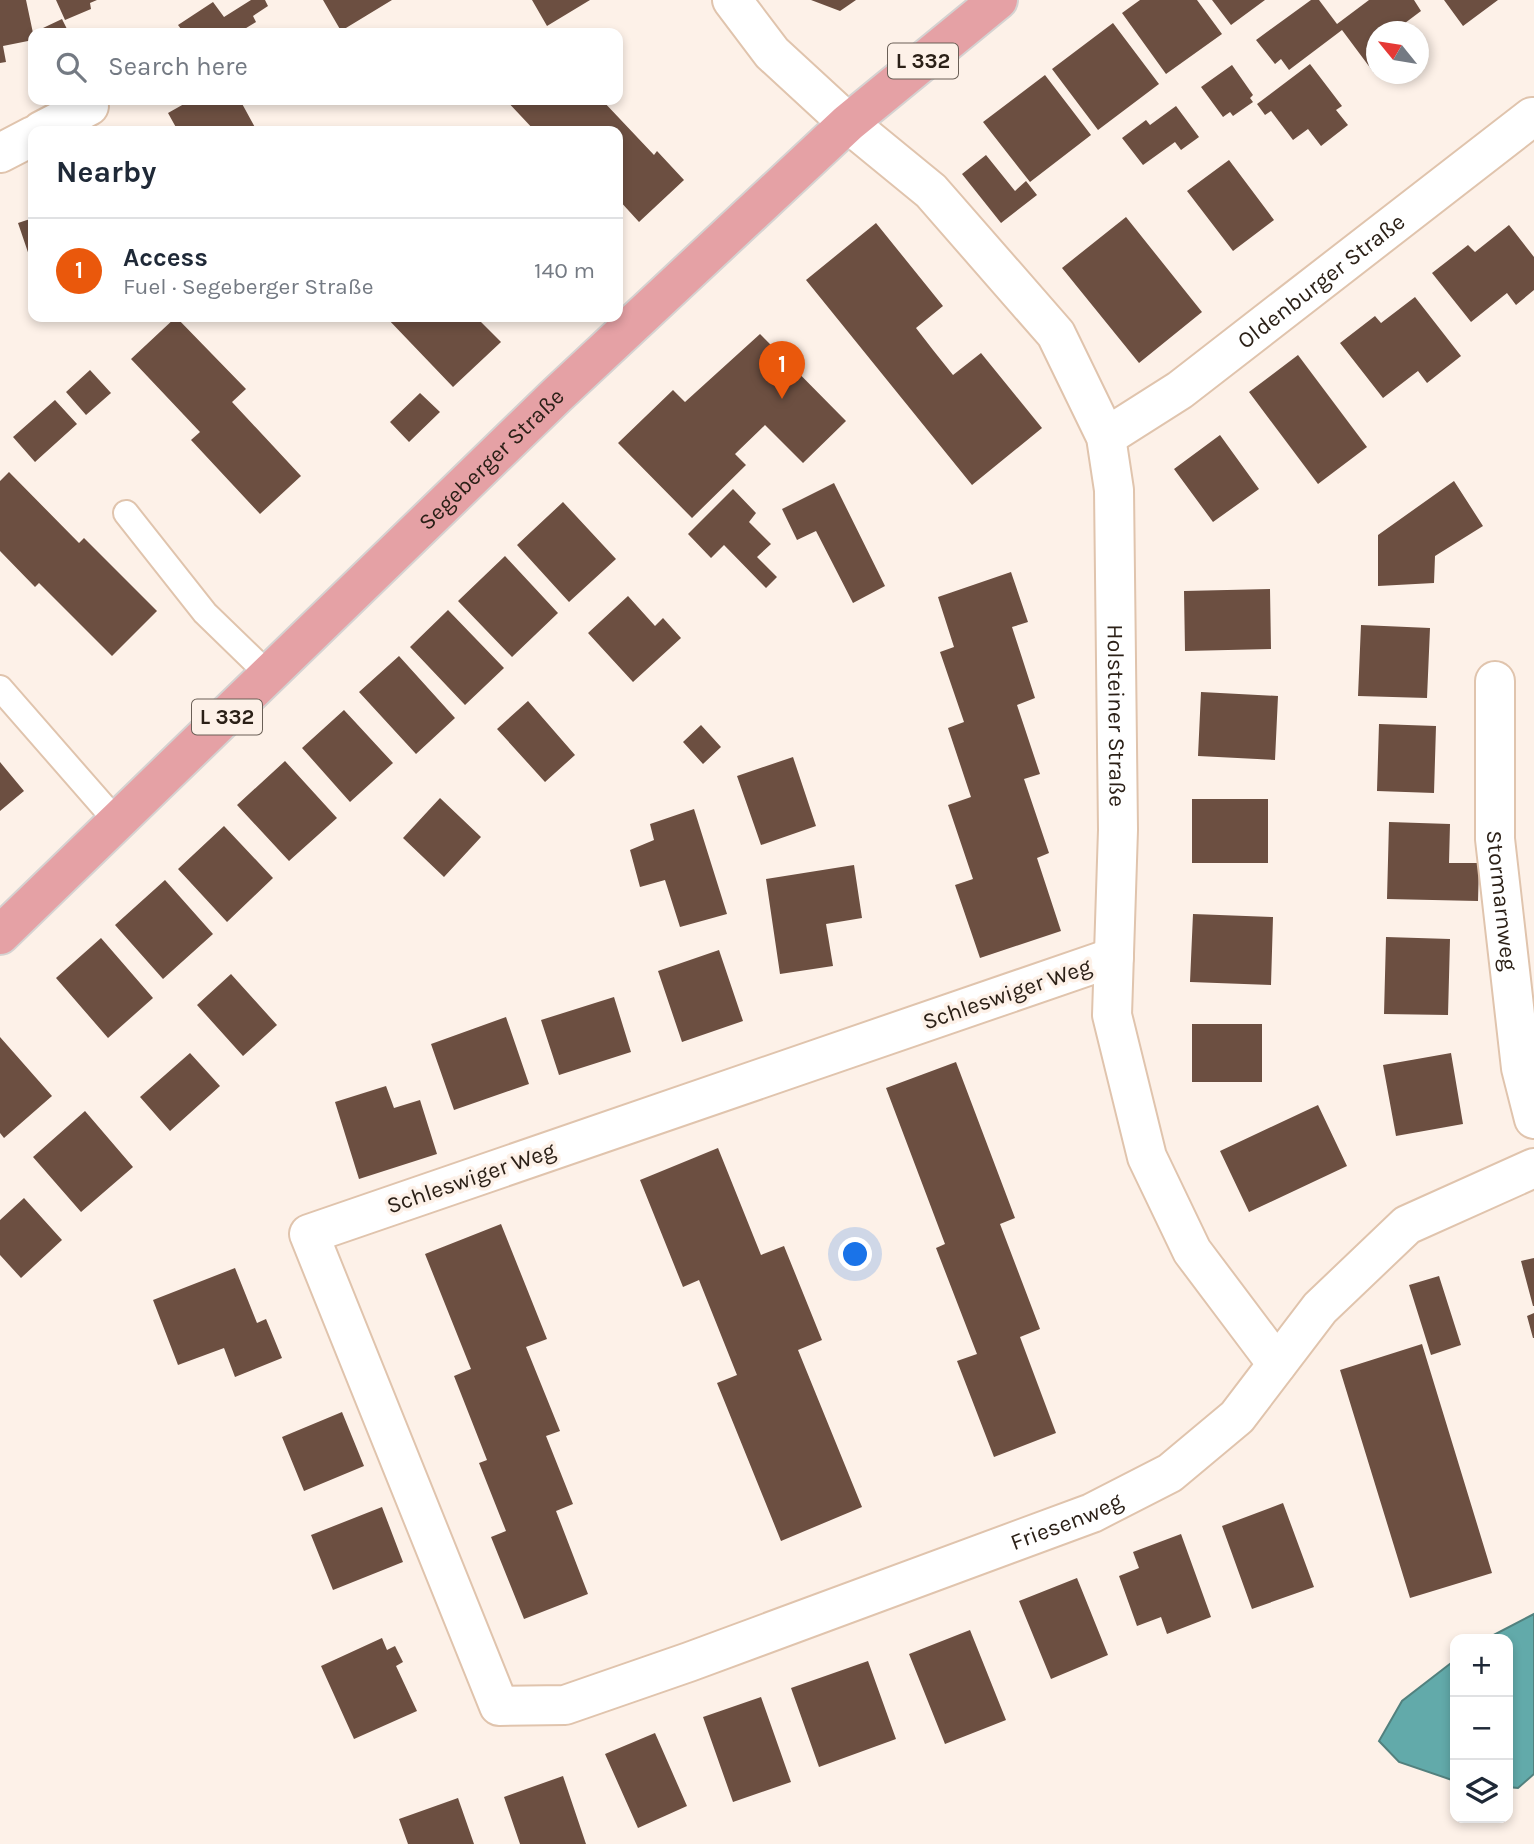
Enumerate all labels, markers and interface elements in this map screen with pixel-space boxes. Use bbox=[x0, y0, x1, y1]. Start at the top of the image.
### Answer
north arrow bbox=[1366, 21, 1429, 84]
search box bbox=[28, 28, 623, 105]
road number: L 332 bbox=[888, 43, 958, 78]
icon: search bbox=[52, 48, 90, 86]
text: Search here bbox=[108, 51, 248, 82]
text: Nearby bbox=[56, 154, 156, 190]
street label: Oldenburger Straße bbox=[1232, 207, 1410, 354]
text: Access bbox=[123, 242, 208, 273]
text: 1 bbox=[75, 257, 83, 284]
text: 140 m bbox=[534, 257, 595, 284]
text: Fuel · Segeberger Straße bbox=[123, 273, 374, 300]
pin: 1 bbox=[759, 341, 805, 399]
street label: Segeberger Straße bbox=[413, 382, 569, 535]
street label: Holsteiner Straße bbox=[1102, 624, 1131, 807]
road number: L 332 bbox=[192, 700, 262, 734]
street label: Stormarnweg bbox=[1482, 830, 1523, 972]
street label: Schleswiger Weg bbox=[919, 952, 1095, 1036]
street label: Schleswiger Weg bbox=[383, 1136, 559, 1220]
your location bbox=[838, 1237, 872, 1271]
street label: Friesenweg bbox=[1006, 1486, 1127, 1556]
map controls bbox=[1450, 1634, 1513, 1823]
button: + bbox=[1450, 1634, 1513, 1697]
button: − bbox=[1450, 1697, 1513, 1760]
button: layers bbox=[1450, 1760, 1513, 1823]

